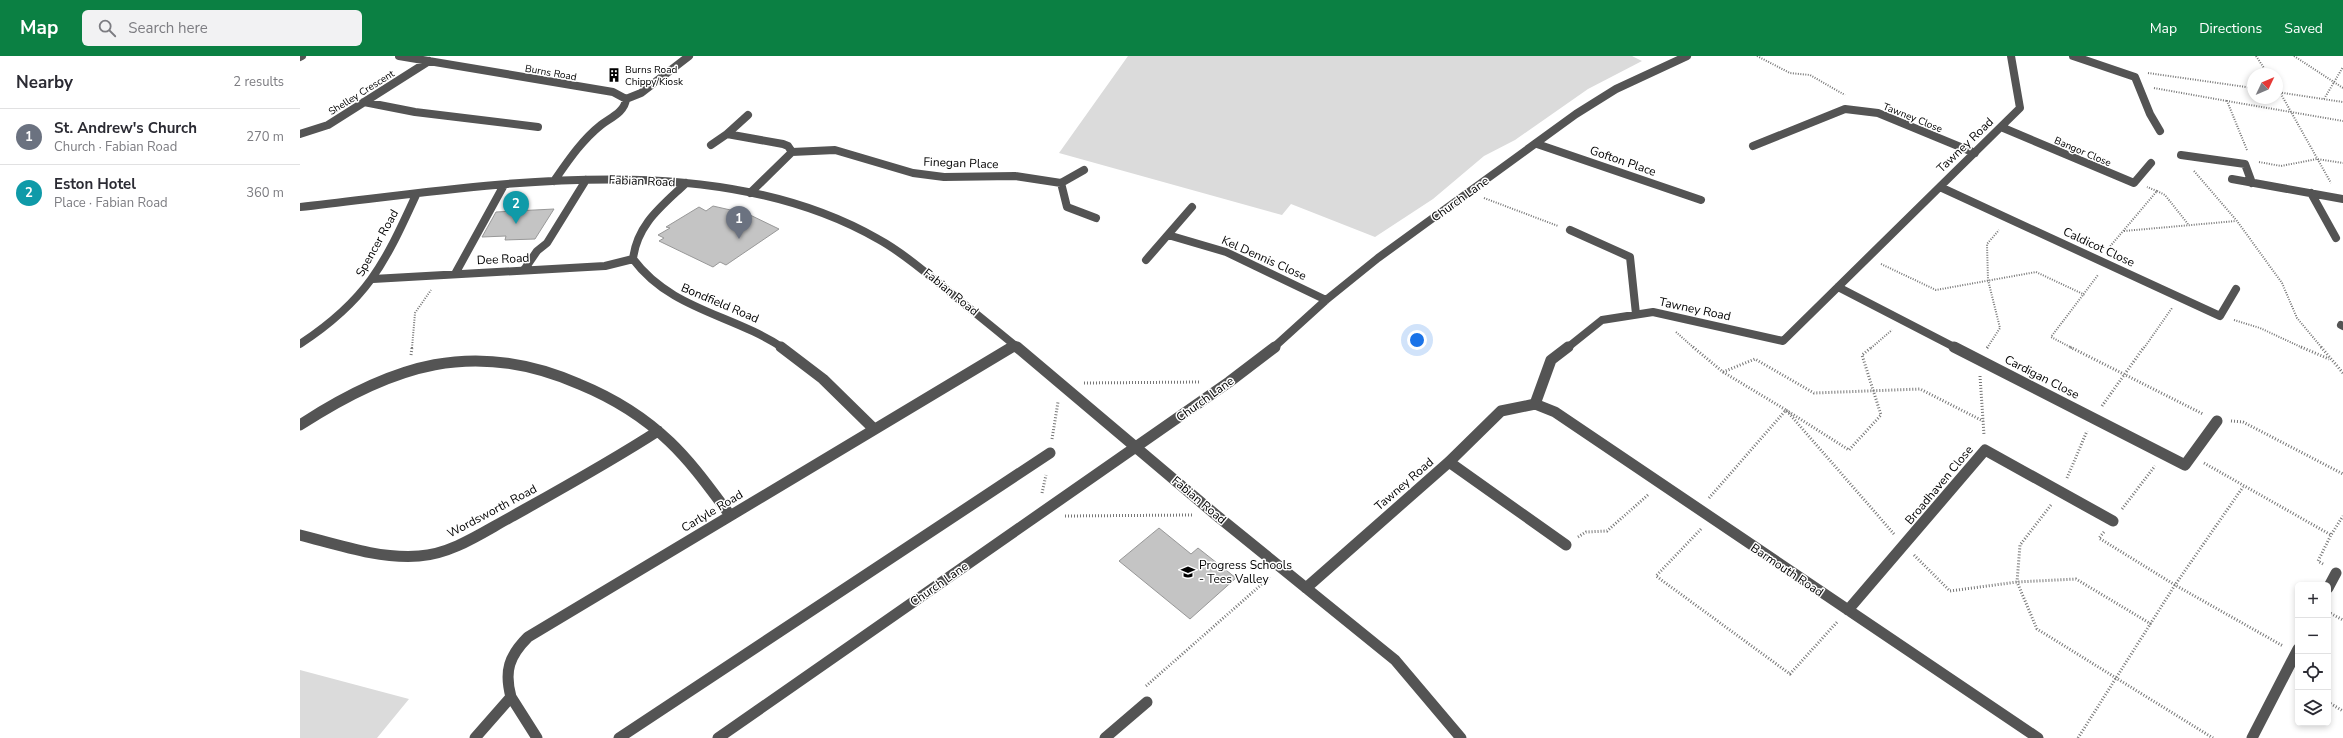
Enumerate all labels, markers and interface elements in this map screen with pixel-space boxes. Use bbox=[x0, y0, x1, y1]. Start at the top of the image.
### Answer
search box bbox=[82, 10, 362, 46]
text: Map bbox=[20, 15, 58, 41]
icon: search bbox=[96, 17, 118, 39]
text: Search here bbox=[128, 18, 208, 38]
text: Map bbox=[2150, 19, 2177, 38]
text: Directions bbox=[2199, 19, 2262, 38]
text: Saved bbox=[2284, 19, 2323, 38]
street label: Burns Road bbox=[524, 62, 578, 84]
place label: Burns Road Chippy/Kiosk bbox=[625, 63, 684, 89]
street label: Shelley Crescent bbox=[326, 67, 398, 119]
building icon: Burns Road Chippy/Kiosk bbox=[606, 67, 622, 83]
north arrow bbox=[2247, 68, 2283, 104]
text: Nearby bbox=[16, 71, 73, 94]
text: 2 results bbox=[233, 73, 284, 91]
street label: Tawney Close bbox=[1881, 100, 1944, 136]
street label: Tawney Road bbox=[1933, 114, 1997, 176]
text: St. Andrew's Church bbox=[54, 118, 197, 138]
text: 1 bbox=[25, 128, 33, 146]
text: 270 m bbox=[246, 128, 284, 146]
street label: Bangor Close bbox=[2052, 134, 2113, 170]
text: Church · Fabian Road bbox=[54, 138, 177, 156]
street label: Gofton Place bbox=[1588, 142, 1658, 180]
street label: Finegan Place bbox=[923, 154, 999, 172]
street label: Fabian Road bbox=[608, 172, 676, 190]
street label: Church Lane bbox=[1428, 173, 1492, 225]
text: Eston Hotel bbox=[54, 174, 136, 194]
text: 2 bbox=[25, 184, 33, 202]
text: 360 m bbox=[246, 184, 284, 202]
pin: 2 bbox=[503, 191, 529, 224]
text: Place · Fabian Road bbox=[54, 194, 168, 212]
street label: Spencer Road bbox=[352, 206, 402, 280]
pin: 1 bbox=[726, 206, 752, 239]
street label: Caldicot Close bbox=[2061, 223, 2137, 271]
street label: Kel Dennis Close bbox=[1219, 232, 1309, 284]
street label: Dee Road bbox=[476, 250, 530, 268]
street label: Fabian Road bbox=[920, 265, 982, 319]
street label: Bondfield Road bbox=[679, 279, 761, 327]
street label: Tawney Road bbox=[1658, 294, 1732, 324]
your location bbox=[1407, 330, 1427, 350]
street label: Cardigan Close bbox=[2002, 351, 2082, 403]
street label: Church Lane bbox=[1173, 373, 1237, 425]
street label: Broadhaven Close bbox=[1901, 442, 1977, 528]
street label: Tawney Road bbox=[1371, 454, 1437, 514]
street label: Fabian Road bbox=[1168, 472, 1230, 528]
street label: Wordsworth Road bbox=[444, 481, 540, 541]
street label: Carlyle Road bbox=[678, 486, 746, 536]
street label: Barmouth Road bbox=[1748, 540, 1826, 600]
place label: Progress Schools - Tees Valley bbox=[1199, 557, 1292, 587]
street label: Church Lane bbox=[907, 558, 971, 610]
school or university icon: Progress Schools - Tees Valley bbox=[1180, 564, 1196, 580]
map controls bbox=[2295, 582, 2331, 726]
button: + bbox=[2295, 582, 2331, 618]
button: − bbox=[2295, 618, 2331, 654]
button: locate bbox=[2295, 654, 2331, 690]
button: layers bbox=[2295, 690, 2331, 726]

